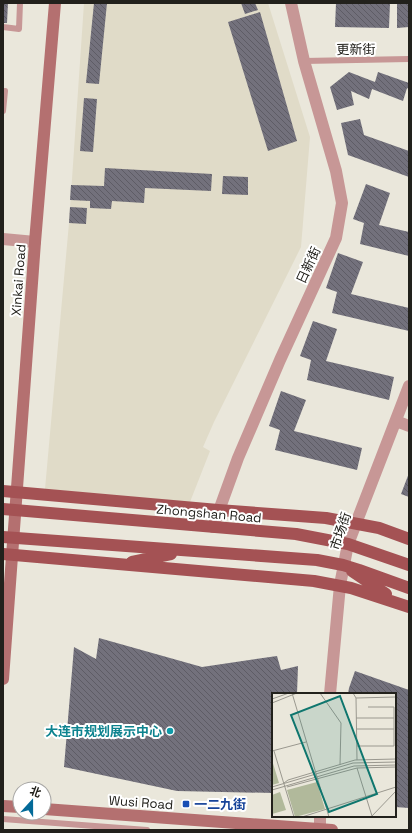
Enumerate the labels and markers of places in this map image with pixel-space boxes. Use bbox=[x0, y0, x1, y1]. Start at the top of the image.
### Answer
place label: 大连市规划展示中心 bbox=[45, 723, 162, 740]
marker: 大连市规划展示中心 bbox=[165, 726, 175, 736]
place label: 一二九街 bbox=[194, 796, 246, 813]
marker: 一二九街 bbox=[181, 799, 191, 809]

